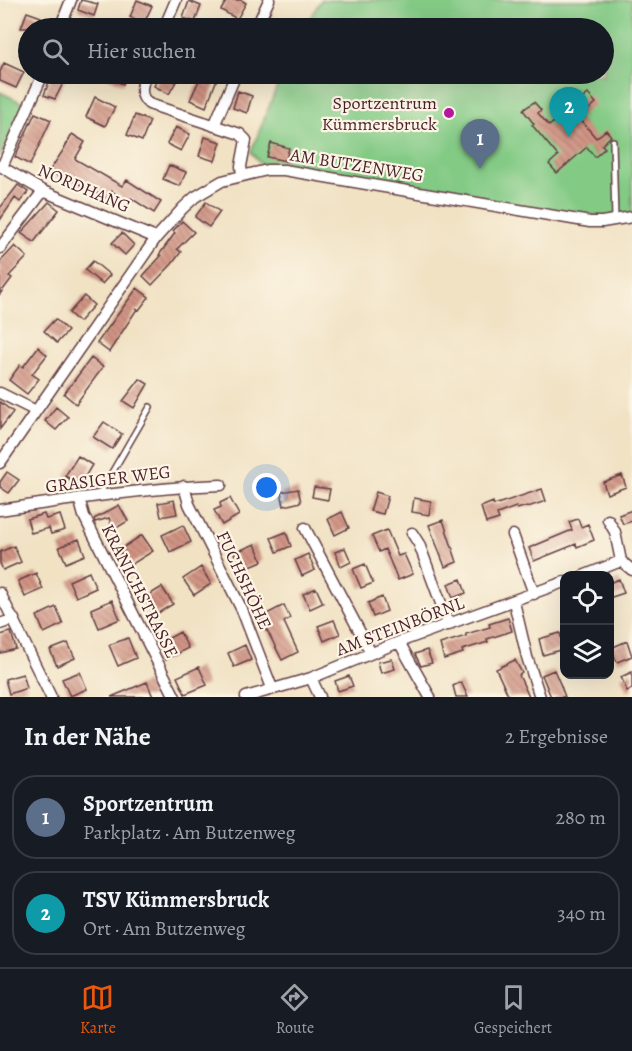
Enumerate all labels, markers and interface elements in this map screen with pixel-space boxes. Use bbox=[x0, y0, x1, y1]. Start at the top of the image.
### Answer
search box bbox=[18, 18, 614, 84]
icon: search bbox=[39, 35, 72, 68]
text: Hier suchen bbox=[87, 36, 196, 66]
pin: 2 bbox=[550, 88, 588, 137]
place label: Sportzentrum Kümmersbruck bbox=[322, 91, 437, 136]
marker: Sportzentrum Kümmersbruck bbox=[442, 106, 456, 120]
pin: 1 bbox=[460, 120, 500, 169]
street label: AM BUTZENWEG bbox=[287, 142, 426, 187]
street label: NORDHANG bbox=[34, 158, 134, 218]
street label: GRASIGER WEG bbox=[44, 459, 172, 499]
your location bbox=[252, 473, 281, 502]
street label: KRANICHSTRASSE bbox=[96, 520, 184, 662]
street label: FUCHSHÖHE bbox=[211, 527, 277, 633]
map controls bbox=[560, 571, 614, 679]
button: locate bbox=[560, 571, 614, 625]
street label: AM STEINBÖRNL bbox=[332, 590, 468, 662]
button: layers bbox=[560, 625, 614, 679]
text: In der Nähe bbox=[24, 719, 151, 754]
text: 2 Ergebnisse bbox=[505, 723, 608, 750]
text: Sportzentrum bbox=[83, 789, 214, 819]
text: 1 bbox=[42, 804, 49, 831]
text: 280 m bbox=[556, 804, 606, 831]
text: Parkplatz · Am Butzenweg bbox=[83, 819, 296, 846]
text: TSV Kümmersbruck bbox=[83, 885, 269, 915]
text: 2 bbox=[41, 900, 50, 927]
text: 340 m bbox=[557, 900, 606, 927]
text: Ort · Am Butzenweg bbox=[83, 915, 246, 942]
tab: Karte bbox=[80, 981, 116, 1039]
tab: Route bbox=[276, 981, 314, 1039]
tab: Gespeichert bbox=[474, 981, 552, 1039]

